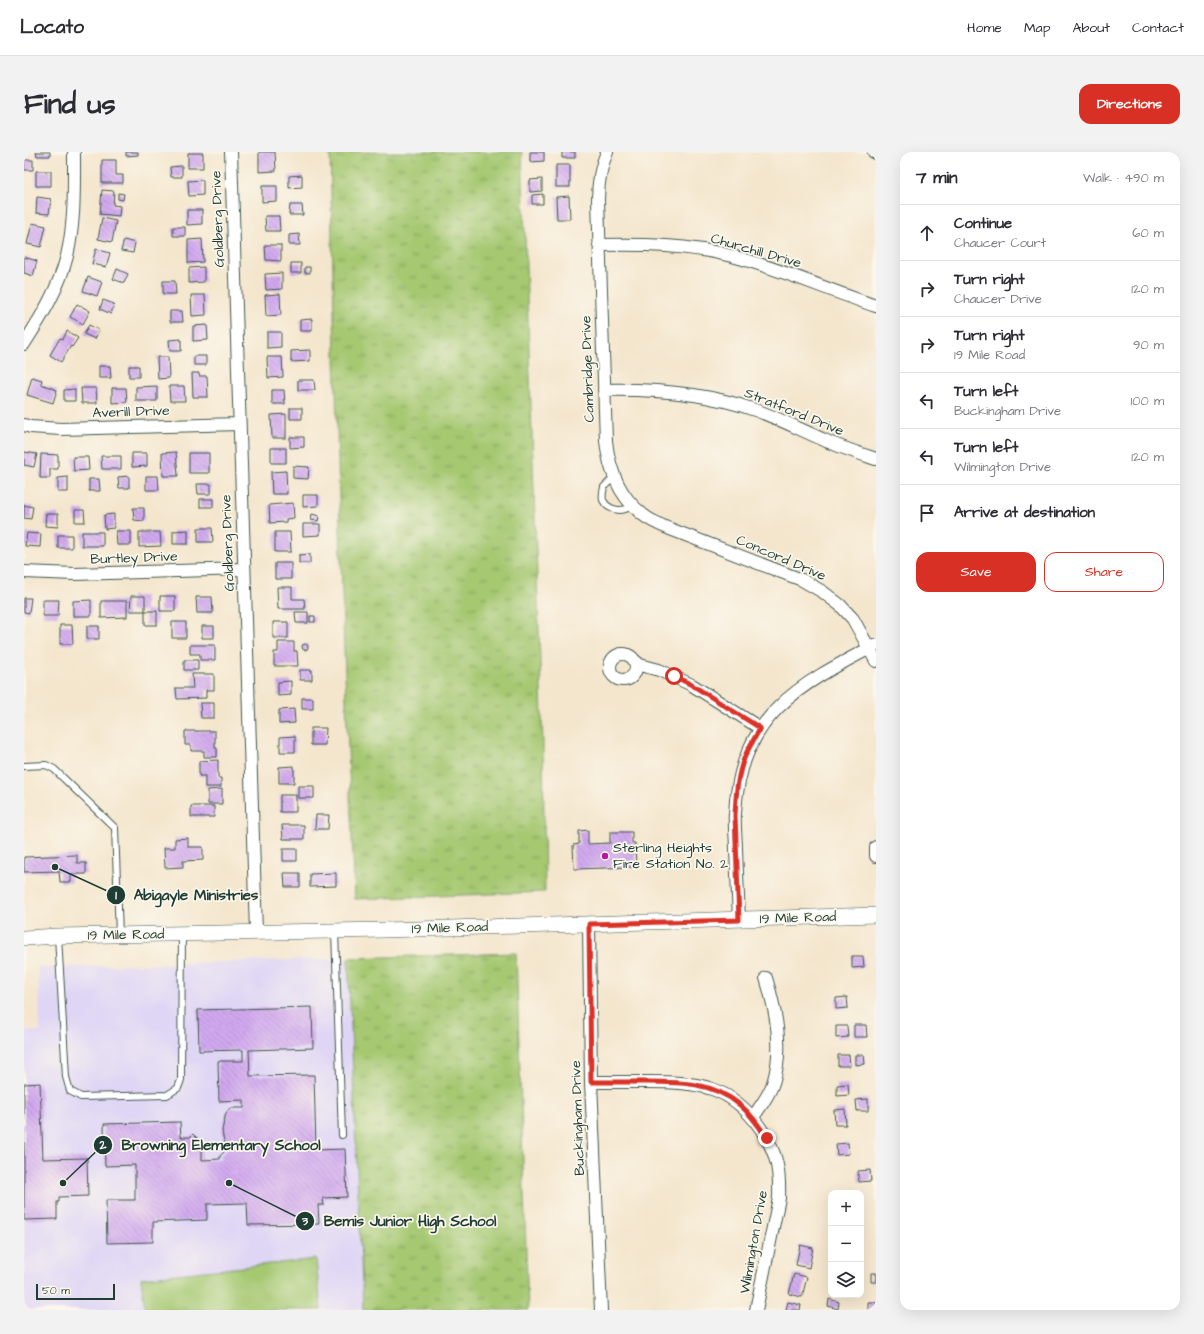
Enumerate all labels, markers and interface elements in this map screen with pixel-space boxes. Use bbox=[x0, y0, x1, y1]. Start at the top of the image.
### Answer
text: Locato bbox=[20, 14, 84, 41]
text: Home bbox=[967, 18, 1002, 38]
text: Map bbox=[1024, 18, 1050, 38]
text: About bbox=[1072, 18, 1110, 38]
text: Contact bbox=[1132, 18, 1184, 38]
button: Directions bbox=[1079, 84, 1180, 124]
text: Find us bbox=[24, 85, 115, 124]
text: 7 min bbox=[916, 166, 958, 190]
text: Walk · 490 m bbox=[1083, 169, 1164, 187]
street label: Goldberg Drive bbox=[206, 170, 230, 268]
text: Continue bbox=[954, 213, 1012, 234]
icon: ahead bbox=[916, 222, 938, 244]
text: 60 m bbox=[1132, 224, 1164, 242]
street label: Churchill Drive bbox=[708, 229, 804, 274]
text: Chaucer Court bbox=[954, 234, 1046, 252]
text: Turn right bbox=[954, 269, 1025, 290]
icon: right bbox=[916, 278, 938, 300]
text: 120 m bbox=[1131, 280, 1164, 298]
text: Chaucer Drive bbox=[954, 290, 1042, 308]
street label: Cambridge Drive bbox=[576, 315, 600, 423]
text: Turn right bbox=[954, 325, 1025, 346]
icon: right bbox=[916, 334, 938, 356]
text: 90 m bbox=[1133, 336, 1164, 354]
text: 19 Mile Road bbox=[954, 346, 1025, 364]
text: Turn left bbox=[954, 381, 1018, 402]
street label: Stratford Drive bbox=[741, 383, 847, 441]
icon: left bbox=[916, 390, 938, 412]
text: 100 m bbox=[1131, 392, 1164, 410]
street label: Averill Drive bbox=[92, 401, 170, 423]
text: Buckingham Drive bbox=[954, 402, 1061, 420]
text: Turn left bbox=[954, 437, 1018, 458]
icon: left bbox=[916, 446, 938, 468]
text: 120 m bbox=[1131, 448, 1164, 466]
text: Wilmington Drive bbox=[954, 458, 1051, 476]
street label: Goldberg Drive bbox=[216, 494, 240, 592]
icon: arrive bbox=[916, 502, 938, 524]
text: Arrive at destination bbox=[954, 502, 1095, 523]
street label: Concord Drive bbox=[733, 530, 829, 586]
street label: Burtley Drive bbox=[90, 546, 178, 570]
button: Save bbox=[916, 552, 1036, 592]
button: Share bbox=[1044, 552, 1164, 592]
route start bbox=[665, 667, 683, 685]
place label: Sterling Heights Fire Station No. 2 bbox=[613, 838, 728, 874]
marker: Sterling Heights Fire Station No. 2 bbox=[600, 851, 610, 861]
callout: Abigayle Ministries bbox=[106, 882, 266, 909]
text: Abigayle Ministries bbox=[134, 885, 259, 908]
text: 1 bbox=[115, 887, 117, 904]
street label: 19 Mile Road bbox=[759, 907, 837, 929]
street label: 19 Mile Road bbox=[411, 917, 489, 939]
street label: 19 Mile Road bbox=[88, 924, 164, 946]
street label: Buckingham Drive bbox=[566, 1060, 590, 1176]
route end bbox=[758, 1129, 776, 1147]
callout: Browning Elementary School bbox=[93, 1131, 328, 1158]
text: Browning Elementary School bbox=[121, 1135, 321, 1158]
text: 2 bbox=[99, 1137, 107, 1154]
street label: Wilmington Drive bbox=[735, 1188, 773, 1295]
map controls bbox=[828, 1190, 864, 1298]
button: + bbox=[828, 1190, 864, 1226]
callout: Bemis Junior High School bbox=[295, 1208, 504, 1235]
text: Bemis Junior High School bbox=[324, 1211, 497, 1234]
text: 3 bbox=[301, 1213, 309, 1230]
button: − bbox=[828, 1226, 864, 1262]
button: layers bbox=[828, 1262, 864, 1298]
scale bar bbox=[36, 1282, 115, 1301]
text: 50 m bbox=[42, 1283, 70, 1298]

